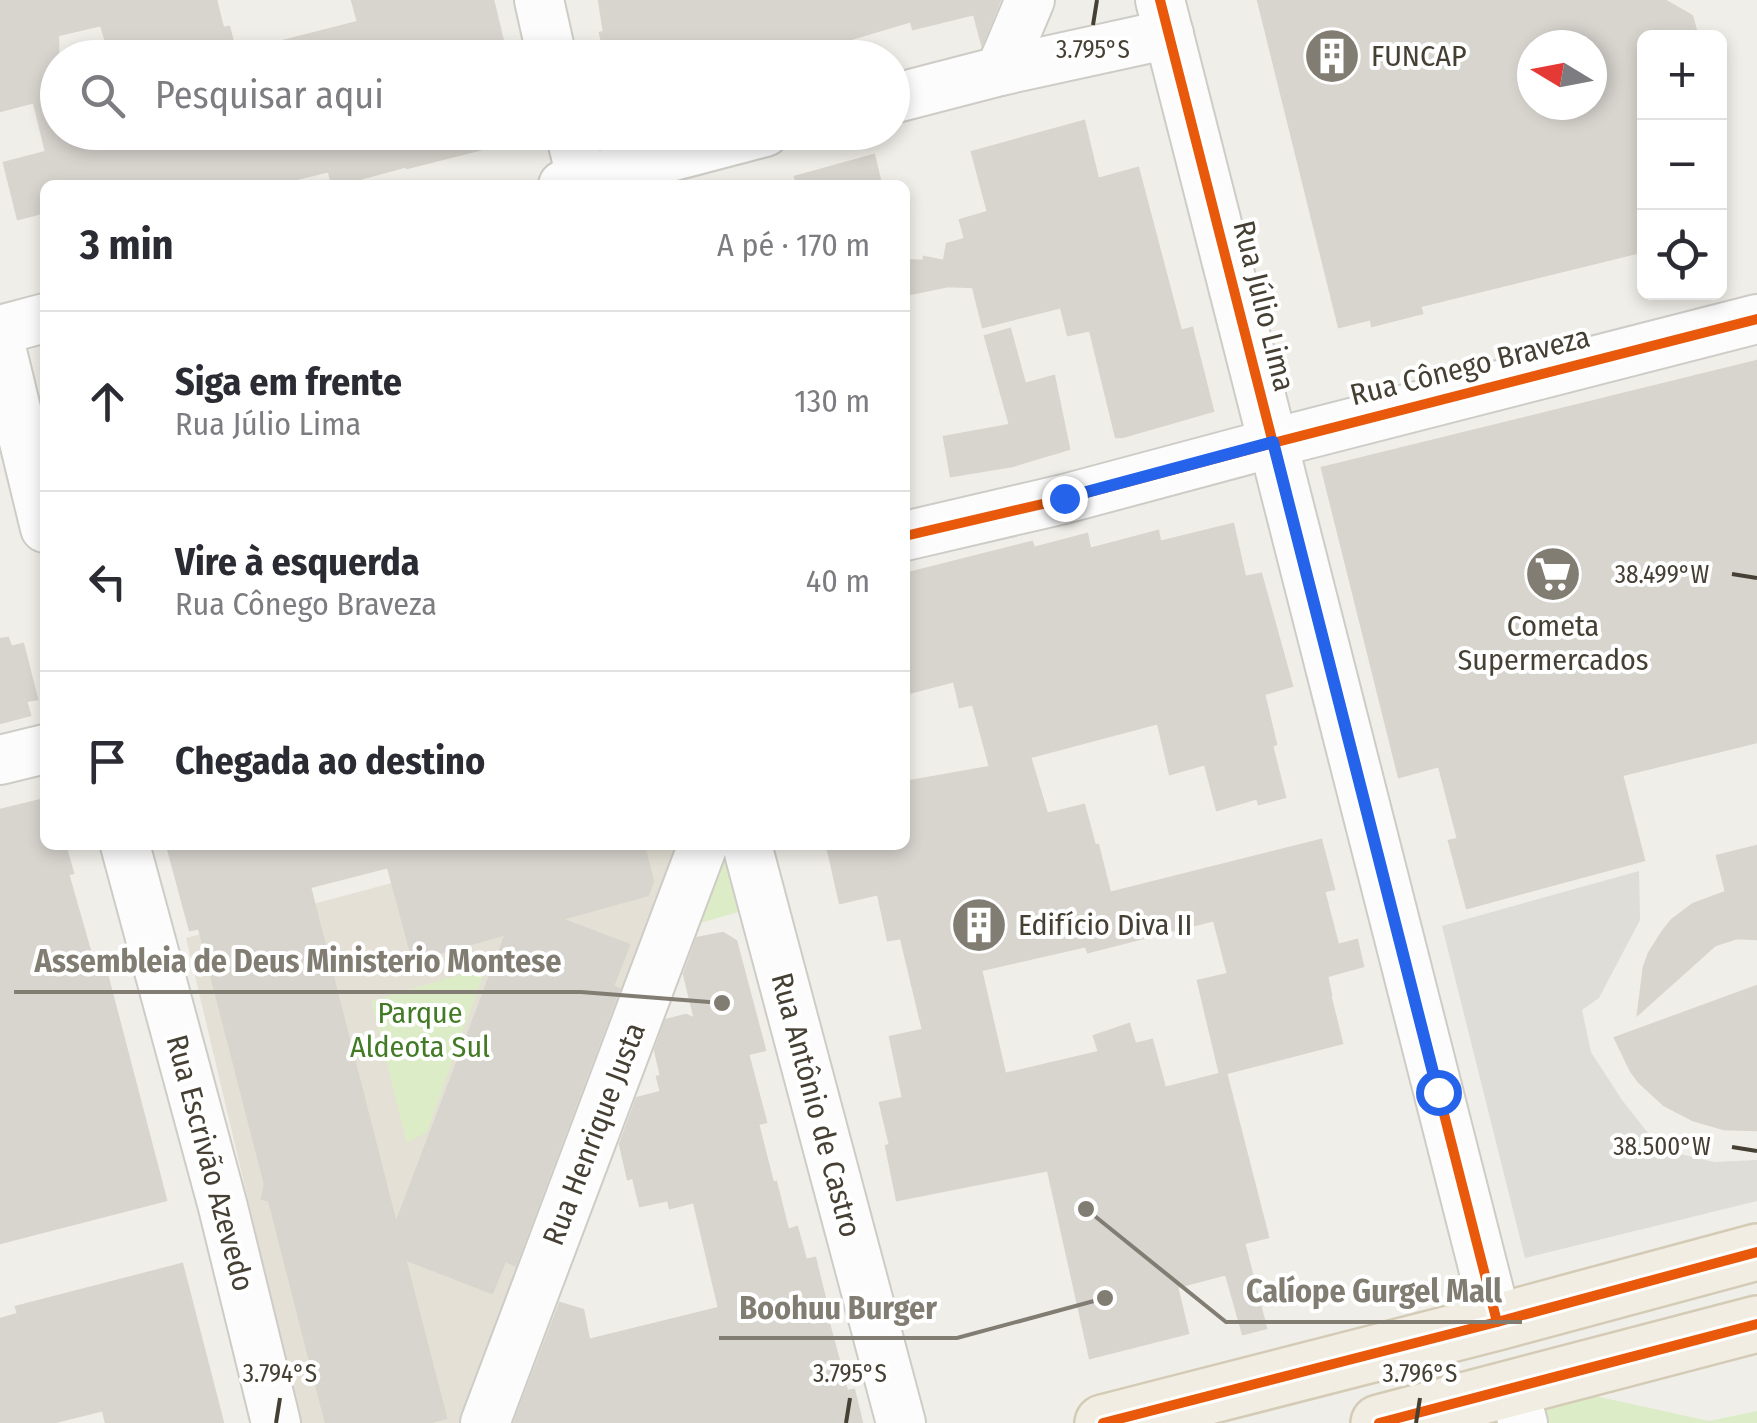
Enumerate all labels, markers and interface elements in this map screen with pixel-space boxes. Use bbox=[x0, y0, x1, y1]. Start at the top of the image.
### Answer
building icon: FUNCAP bbox=[1302, 26, 1362, 86]
north arrow bbox=[1517, 30, 1607, 120]
map controls bbox=[1637, 30, 1727, 300]
button: + bbox=[1637, 30, 1727, 120]
text: 3.795°S bbox=[1056, 35, 1130, 65]
place label: FUNCAP bbox=[1371, 38, 1467, 74]
search box bbox=[40, 40, 910, 150]
icon: search bbox=[75, 68, 130, 123]
text: Pesquisar aqui bbox=[155, 72, 384, 118]
button: − bbox=[1637, 120, 1727, 210]
button: locate bbox=[1637, 210, 1727, 300]
street label: Rua Júlio Lima bbox=[1225, 217, 1303, 395]
text: 3 min bbox=[80, 220, 174, 270]
text: A pé · 170 m bbox=[717, 226, 870, 264]
street label: Rua Cônego Braveza bbox=[1347, 319, 1593, 413]
text: Siga em frente bbox=[175, 359, 402, 405]
icon: ahead bbox=[80, 374, 135, 429]
text: 130 m bbox=[794, 382, 870, 420]
text: Rua Júlio Lima bbox=[175, 405, 361, 443]
route end bbox=[1042, 476, 1088, 522]
text: Vire à esquerda bbox=[175, 539, 420, 585]
supermarket icon: Cometa Supermercados bbox=[1523, 544, 1583, 604]
icon: left bbox=[80, 554, 135, 609]
text: 38.499°W bbox=[1615, 560, 1710, 590]
text: 40 m bbox=[806, 562, 870, 600]
text: Rua Cônego Braveza bbox=[175, 585, 437, 623]
place label: Cometa Supermercados bbox=[1457, 608, 1649, 678]
icon: arrive bbox=[80, 734, 135, 789]
text: Chegada ao destino bbox=[175, 738, 485, 784]
building icon: Edifício Diva II bbox=[949, 895, 1009, 955]
place label: Edifício Diva II bbox=[1018, 907, 1192, 943]
callout: Assembleia de Deus Ministerio Montese bbox=[14, 930, 581, 992]
text: Assembleia de Deus Ministerio Montese bbox=[34, 942, 561, 980]
street label: Rua Antônio de Castro bbox=[763, 969, 869, 1241]
park label: Parque Aldeota Sul bbox=[350, 995, 490, 1065]
street label: Rua Henrique Justa bbox=[535, 1018, 653, 1250]
street label: Rua Escrivão Azevedo bbox=[158, 1031, 262, 1295]
route start bbox=[1416, 1070, 1462, 1116]
text: 38.500°W bbox=[1613, 1132, 1711, 1162]
callout: Calíope Gurgel Mall bbox=[1226, 1260, 1522, 1322]
text: Calíope Gurgel Mall bbox=[1246, 1272, 1502, 1310]
callout: Boohuu Burger bbox=[719, 1276, 957, 1338]
text: Boohuu Burger bbox=[739, 1289, 937, 1327]
text: 3.794°S bbox=[243, 1359, 317, 1389]
text: 3.795°S bbox=[813, 1359, 887, 1389]
text: 3.796°S bbox=[1383, 1359, 1457, 1389]

